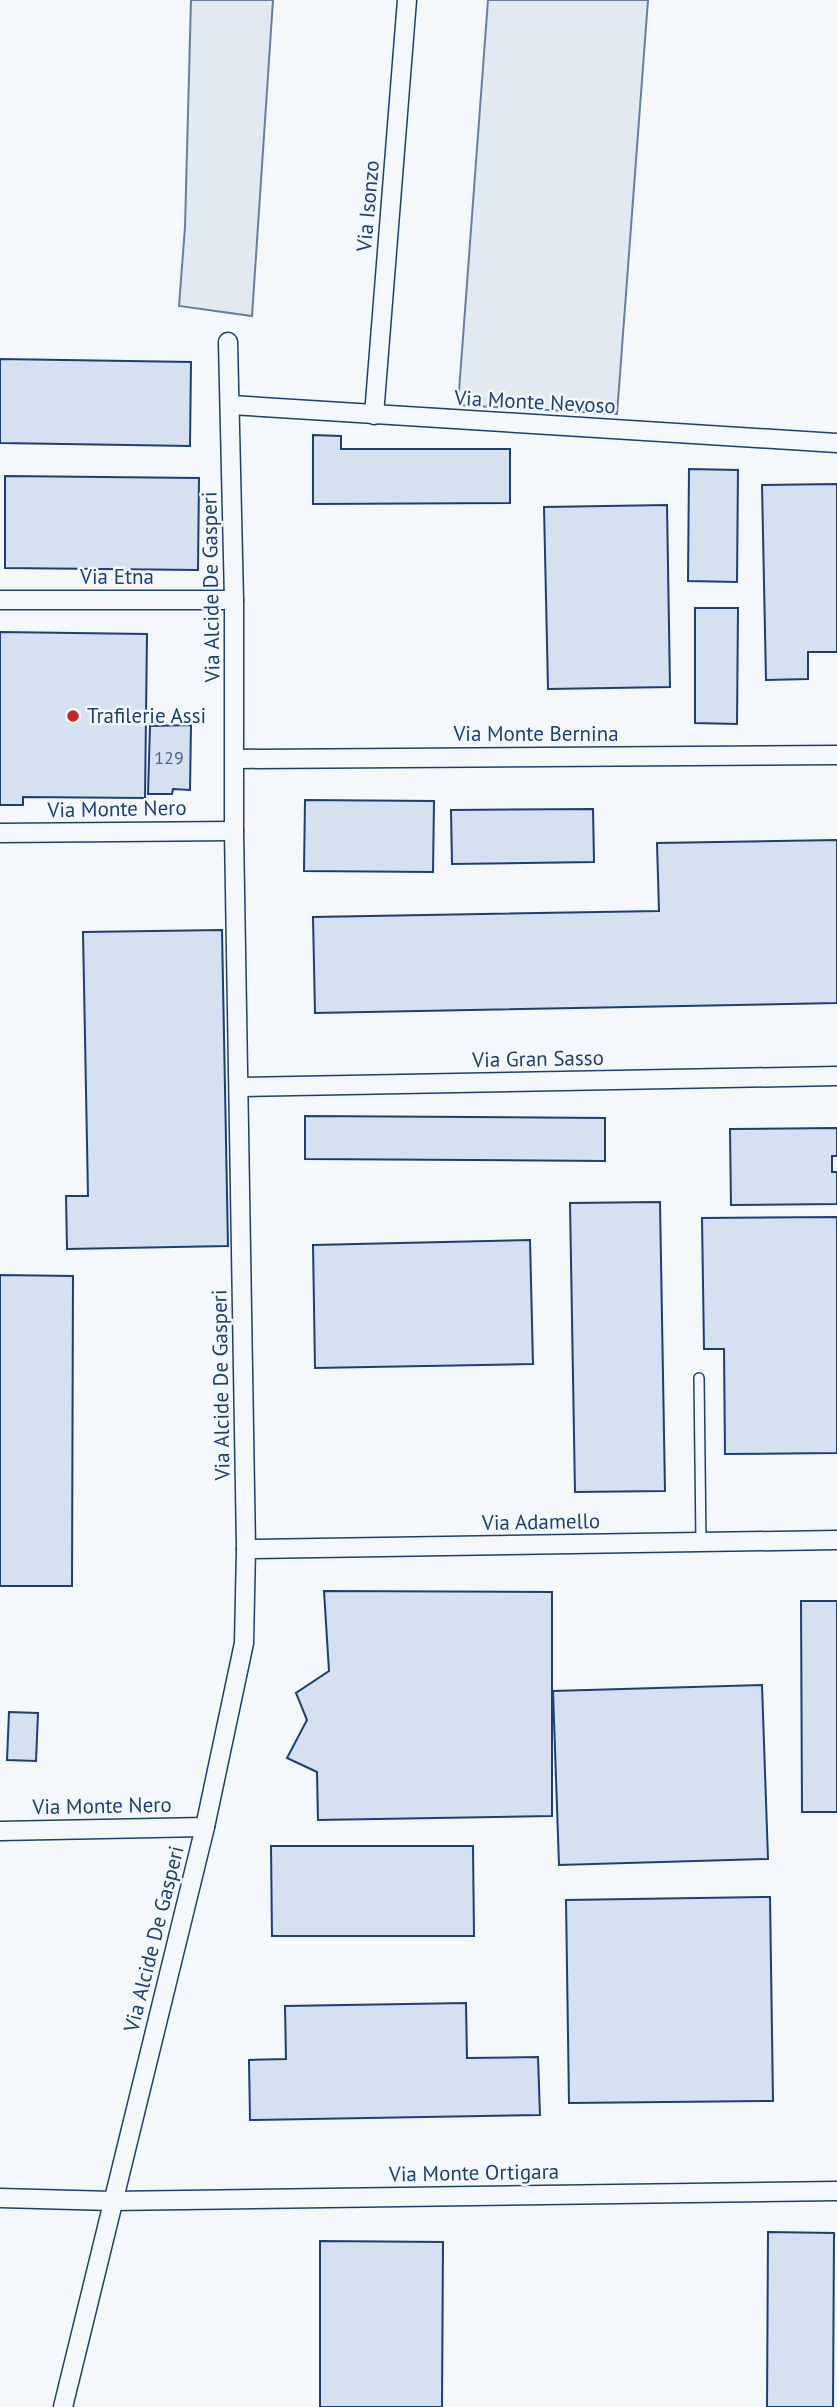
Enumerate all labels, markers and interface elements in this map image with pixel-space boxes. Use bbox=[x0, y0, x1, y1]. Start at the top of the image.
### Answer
street label: Via Isonzo bbox=[350, 159, 385, 254]
street label: Via Monte Nevoso bbox=[453, 384, 616, 419]
street label: Via Alcide De Gasperi bbox=[195, 491, 226, 684]
street label: Via Etna bbox=[79, 563, 154, 590]
place label: Trafilerie Assi bbox=[87, 702, 206, 729]
marker: Trafilerie Assi bbox=[65, 708, 81, 724]
street label: Via Monte Bernina bbox=[452, 720, 619, 747]
house number: 129 bbox=[154, 746, 184, 769]
street label: Via Monte Nero bbox=[46, 794, 187, 823]
street label: Via Gran Sasso bbox=[471, 1044, 604, 1073]
street label: Via Alcide De Gasperi bbox=[205, 1289, 236, 1482]
street label: Via Adamello bbox=[481, 1507, 600, 1536]
street label: Via Monte Nero bbox=[31, 1791, 172, 1820]
street label: Via Alcide De Gasperi bbox=[117, 1843, 190, 2036]
street label: Via Monte Ortigara bbox=[388, 2158, 559, 2188]

